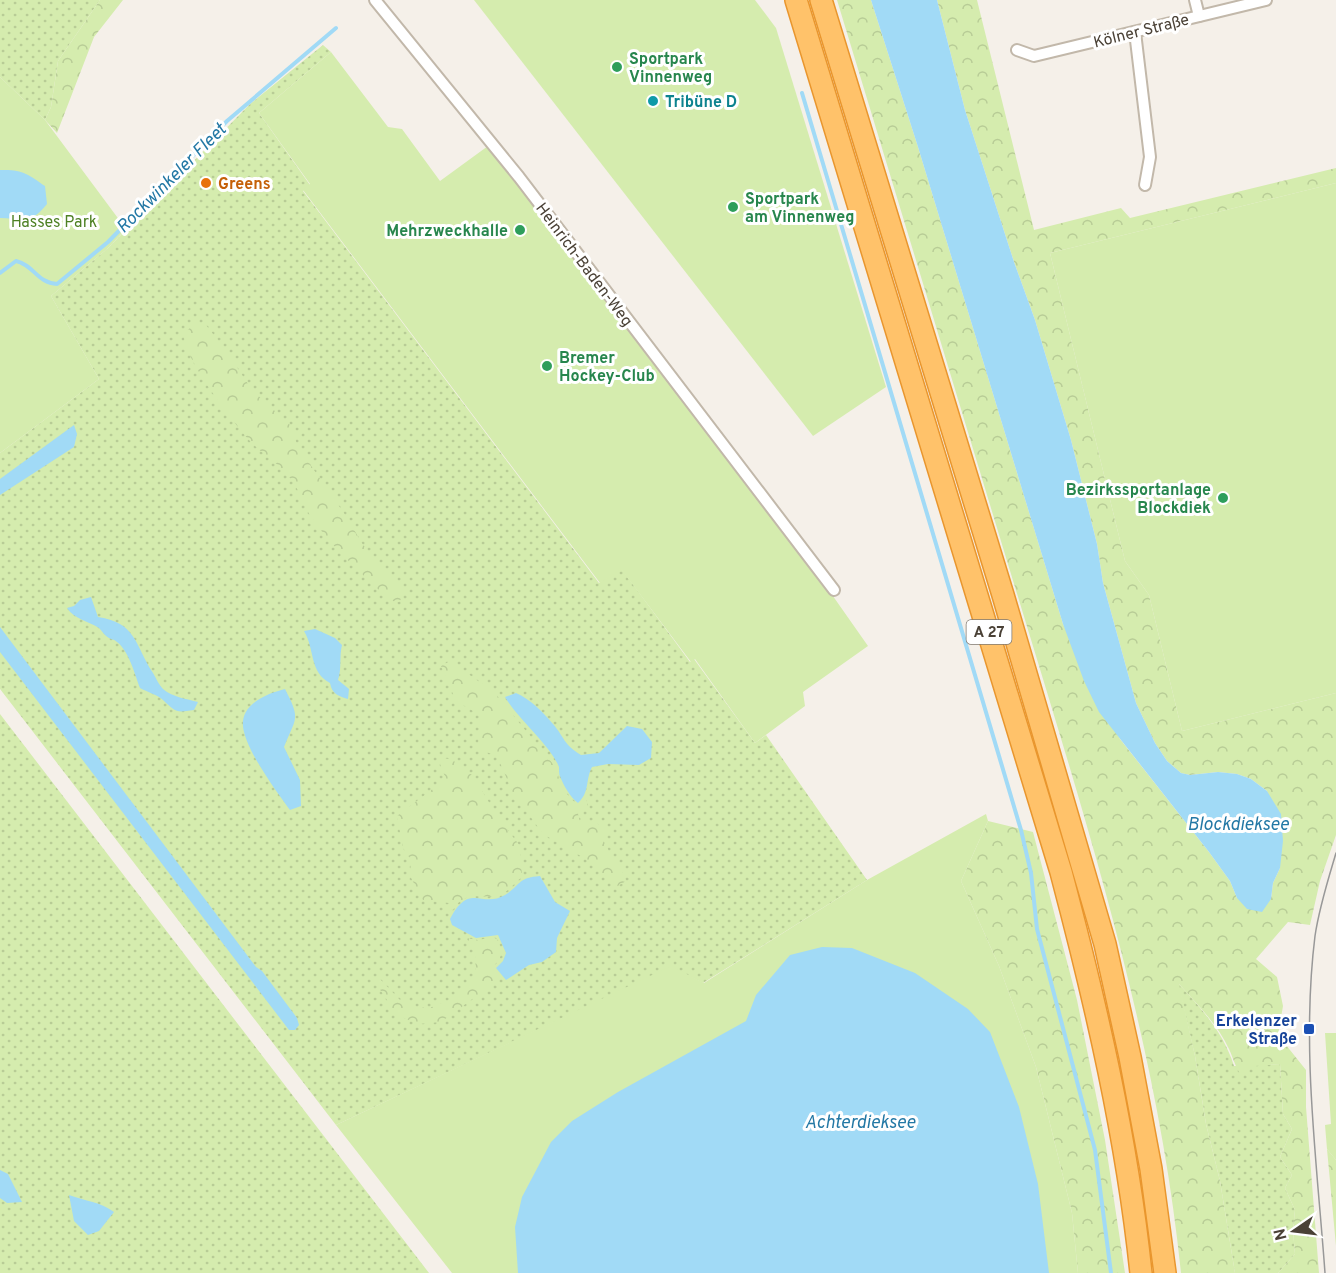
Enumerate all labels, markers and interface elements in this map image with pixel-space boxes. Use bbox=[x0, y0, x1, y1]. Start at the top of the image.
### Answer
street label: Kölner Straße bbox=[1092, 10, 1191, 53]
place label: Sportpark Vinnenweg bbox=[629, 50, 712, 88]
marker: Sportpark Vinnenweg bbox=[610, 60, 624, 74]
place label: Tribüne D bbox=[665, 93, 737, 113]
marker: Tribüne D bbox=[646, 94, 660, 108]
water label: Rockwinkeler Fleet bbox=[112, 118, 233, 239]
place label: Greens bbox=[218, 175, 271, 195]
marker: Greens bbox=[199, 176, 213, 190]
place label: Sportpark am Vinnenweg bbox=[745, 190, 855, 228]
street label: Heinrich-Baden-Weg bbox=[530, 199, 636, 331]
marker: Sportpark am Vinnenweg bbox=[726, 200, 740, 214]
park label: Hasses Park bbox=[11, 213, 97, 233]
place label: Mehrzweckhalle bbox=[386, 222, 508, 242]
marker: Mehrzweckhalle bbox=[513, 223, 527, 237]
place label: Bremer Hockey-Club bbox=[559, 349, 655, 387]
marker: Bremer Hockey-Club bbox=[540, 359, 554, 373]
place label: Bezirkssportanlage Blockdiek bbox=[1066, 481, 1211, 519]
marker: Bezirkssportanlage Blockdiek bbox=[1216, 491, 1230, 505]
road number: A 27 bbox=[966, 620, 1012, 644]
water label: Blockdieksee bbox=[1187, 814, 1289, 837]
place label: Erkelenzer Straße bbox=[1216, 1012, 1297, 1050]
marker: Erkelenzer Straße bbox=[1302, 1022, 1316, 1036]
water label: Achterdieksee bbox=[805, 1112, 916, 1135]
north arrow bbox=[1264, 1201, 1324, 1261]
text: N bbox=[1270, 1226, 1292, 1242]

